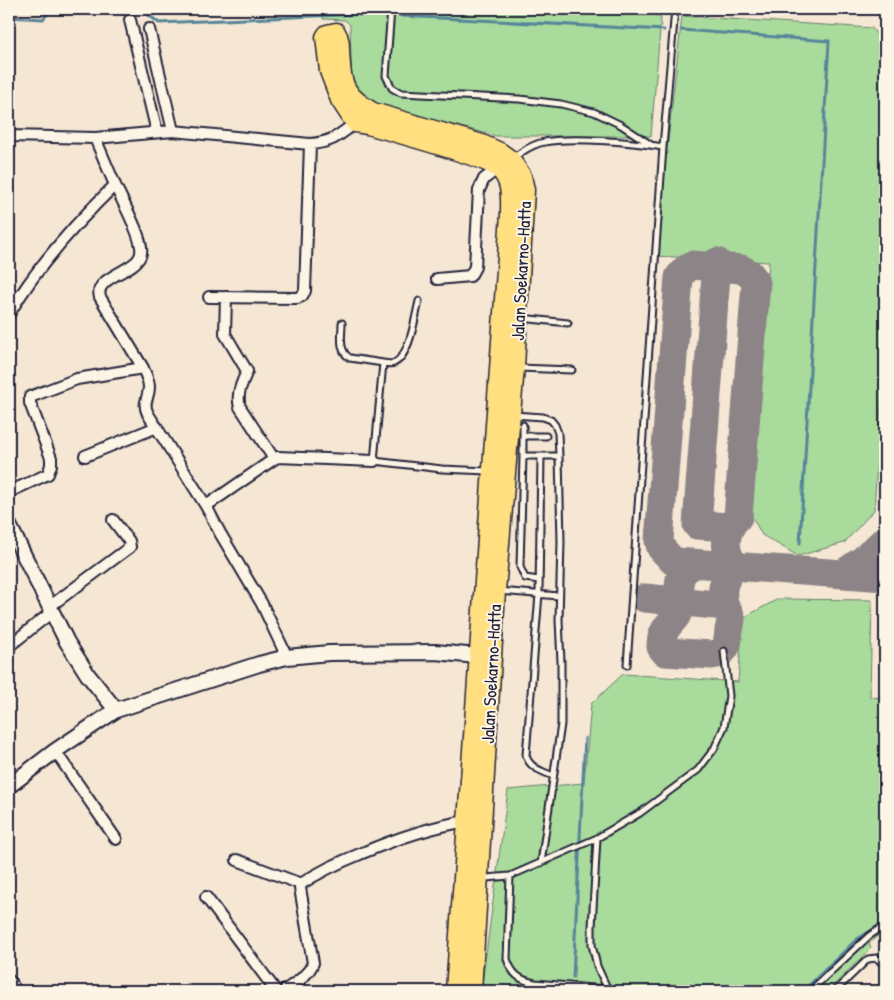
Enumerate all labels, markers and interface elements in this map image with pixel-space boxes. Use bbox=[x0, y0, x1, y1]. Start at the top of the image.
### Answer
street label: Jalan Soekarno-Hatta bbox=[505, 201, 537, 341]
street label: Jalan Soekarno-Hatta bbox=[475, 604, 507, 744]

